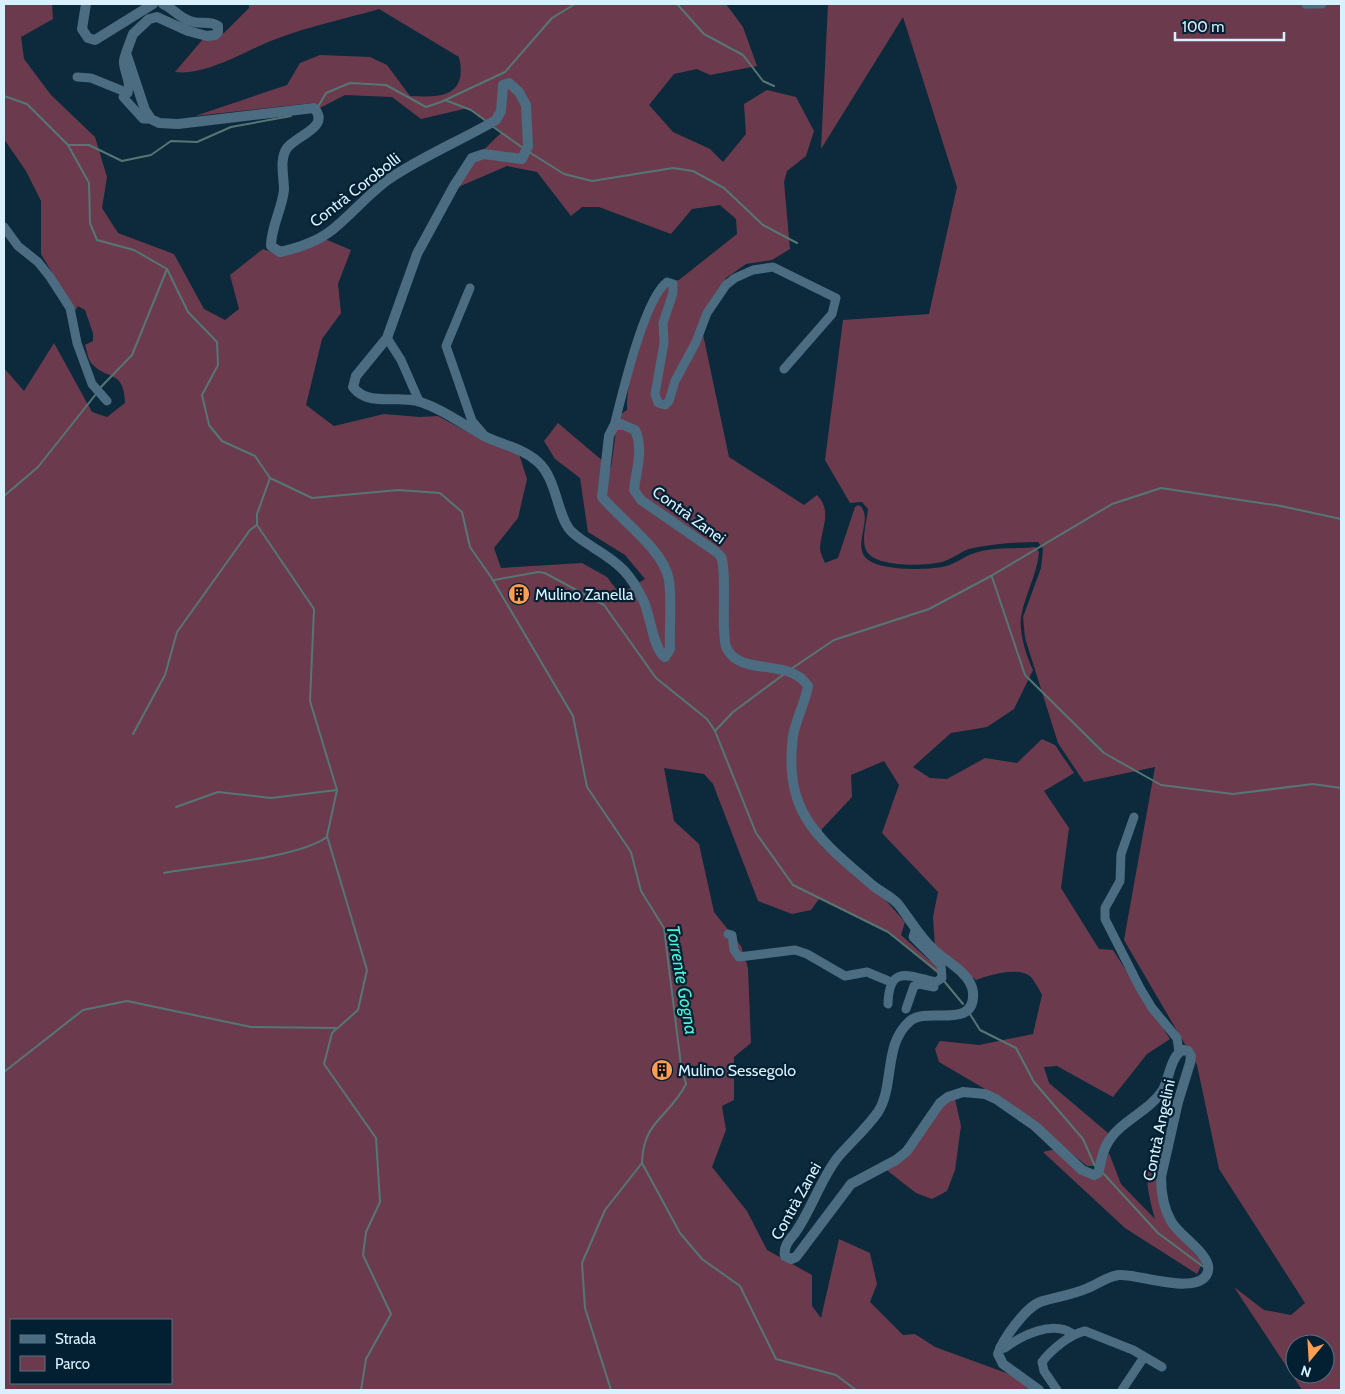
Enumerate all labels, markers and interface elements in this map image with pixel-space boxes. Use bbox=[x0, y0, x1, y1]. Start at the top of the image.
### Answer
scale bar bbox=[1175, 10, 1284, 42]
text: 100 m bbox=[1182, 18, 1224, 36]
street label: Contrà Corobolli bbox=[306, 149, 404, 231]
street label: Contrà Zanei bbox=[649, 482, 729, 548]
building icon: Mulino Zanella bbox=[507, 582, 531, 606]
place label: Mulino Zanella bbox=[535, 585, 634, 604]
water label: Torrente Gogna bbox=[662, 924, 702, 1036]
building icon: Mulino Sessegolo bbox=[650, 1058, 674, 1082]
place label: Mulino Sessegolo bbox=[678, 1061, 796, 1080]
street label: Contrà Angelini bbox=[1139, 1077, 1179, 1183]
street label: Contrà Zanei bbox=[767, 1159, 825, 1243]
legend bbox=[10, 1319, 172, 1384]
text: Strada bbox=[55, 1330, 97, 1348]
north arrow bbox=[1285, 1334, 1335, 1384]
text: Parco bbox=[55, 1355, 90, 1373]
text: N bbox=[1298, 1361, 1313, 1381]

